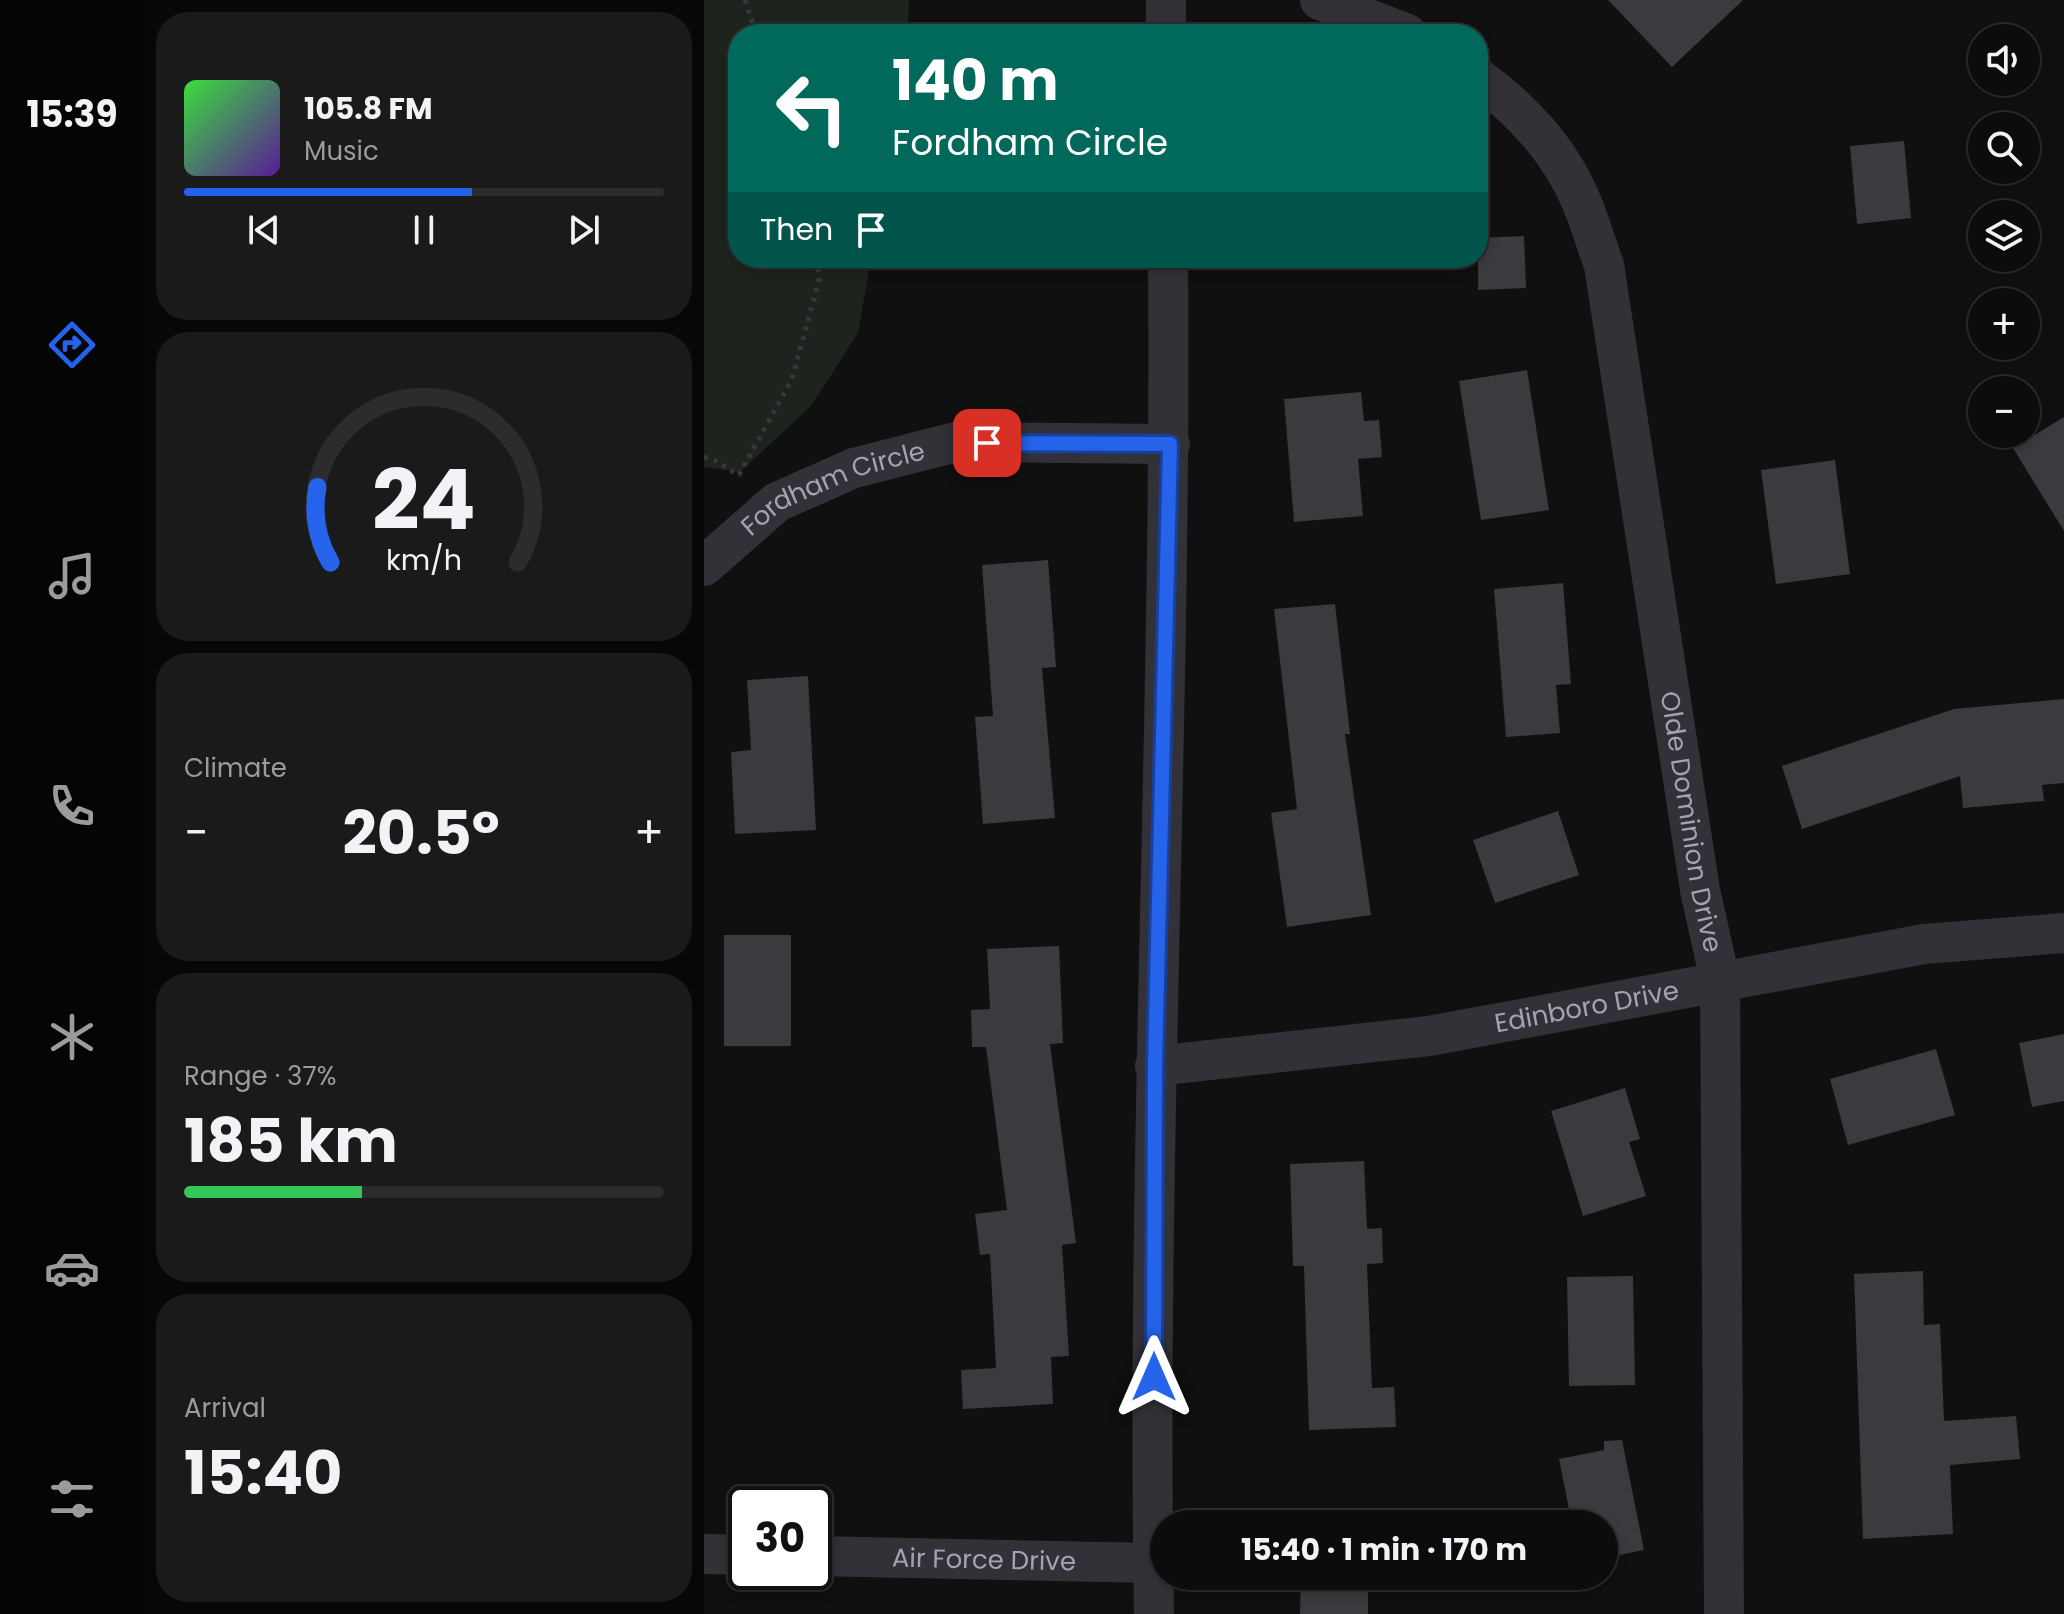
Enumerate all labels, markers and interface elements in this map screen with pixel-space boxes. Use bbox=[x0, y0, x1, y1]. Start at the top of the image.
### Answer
map controls bbox=[1968, 24, 2040, 448]
button: sound bbox=[1968, 24, 2040, 96]
text: 140 m bbox=[892, 41, 1059, 120]
icon: left bbox=[760, 56, 864, 160]
text: 105.8 FM bbox=[304, 87, 433, 130]
text: 15:39 bbox=[26, 89, 118, 140]
button: search bbox=[1968, 112, 2040, 184]
text: Fordham Circle bbox=[892, 117, 1168, 168]
text: Music bbox=[304, 133, 379, 169]
button: layers bbox=[1968, 200, 2040, 272]
icon: previous bbox=[242, 208, 286, 252]
icon: pause bbox=[402, 208, 446, 252]
icon: next bbox=[562, 208, 606, 252]
text: Then bbox=[760, 208, 833, 251]
icon: arrive bbox=[849, 208, 893, 252]
button: + bbox=[1968, 288, 2040, 360]
icon: directions bbox=[44, 317, 100, 373]
button: − bbox=[1968, 376, 2040, 448]
pin bbox=[953, 409, 1021, 477]
icon: arrive bbox=[965, 421, 1009, 465]
street label: Fordham Circle bbox=[733, 433, 929, 544]
text: 24 bbox=[372, 441, 476, 557]
text: km/h bbox=[386, 540, 462, 580]
icon: music bbox=[44, 548, 100, 604]
street label: Olde Dominion Drive bbox=[1652, 689, 1731, 956]
text: Climate bbox=[184, 750, 287, 786]
icon: phone bbox=[44, 778, 100, 834]
text: 20.5° bbox=[343, 791, 500, 875]
text: − bbox=[184, 802, 208, 863]
text: + bbox=[634, 802, 664, 863]
street label: Edinboro Drive bbox=[1492, 972, 1682, 1041]
icon: climate bbox=[44, 1009, 100, 1065]
text: Range · 37% bbox=[184, 1058, 336, 1094]
text: 185 km bbox=[184, 1099, 398, 1183]
icon: car bbox=[44, 1240, 100, 1296]
position arrow bbox=[1112, 1335, 1196, 1419]
text: Arrival bbox=[184, 1390, 266, 1426]
text: 15:40 bbox=[184, 1431, 342, 1515]
icon: filters bbox=[44, 1471, 100, 1527]
speed limit sign: 30 bbox=[728, 1486, 832, 1590]
text: 15:40 · 1 min · 170 m bbox=[1241, 1528, 1527, 1571]
street label: Air Force Drive bbox=[892, 1540, 1076, 1579]

